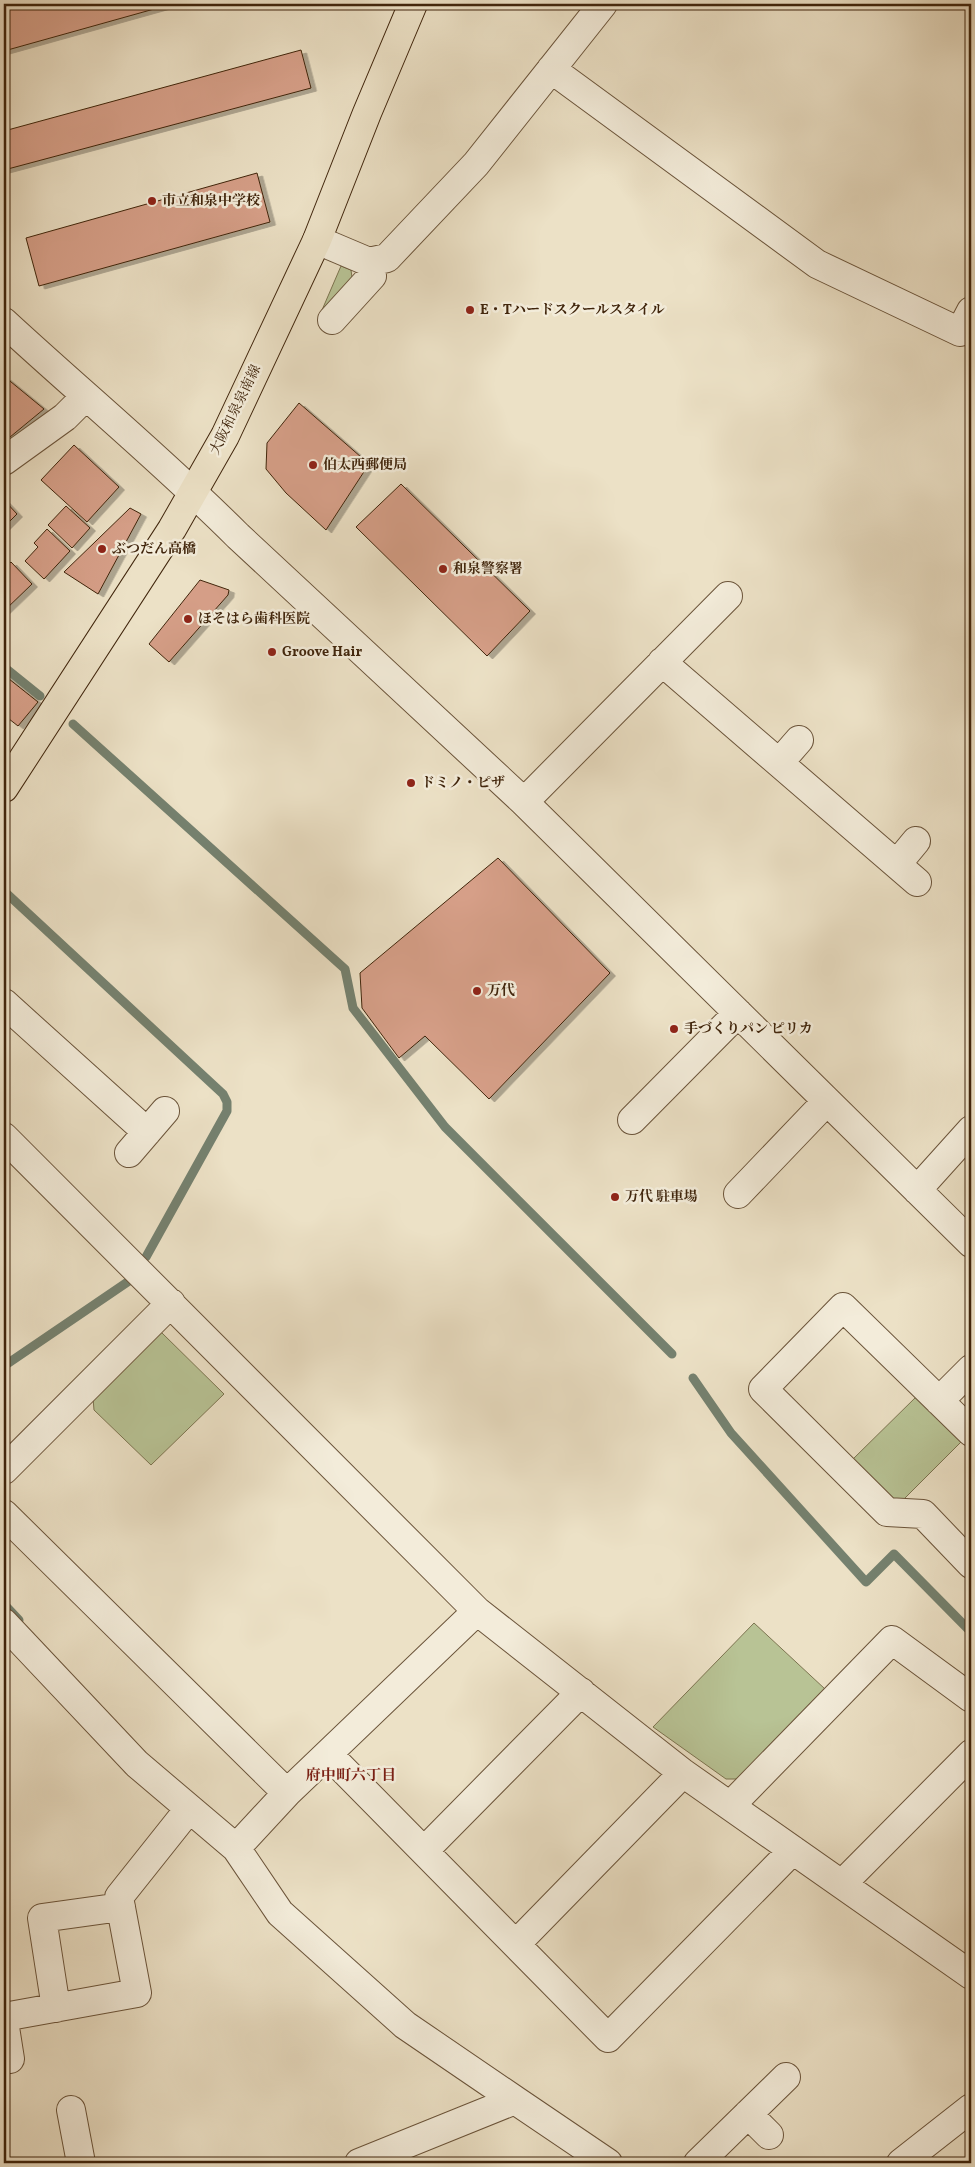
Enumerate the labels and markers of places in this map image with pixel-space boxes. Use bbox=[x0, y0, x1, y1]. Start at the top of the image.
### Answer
place label: 市立和泉中学校 bbox=[162, 192, 260, 211]
marker: 市立和泉中学校 bbox=[146, 195, 158, 207]
place label: E・Tハードスクールスタイル bbox=[480, 301, 665, 320]
marker: E・Tハードスクールスタイル bbox=[464, 304, 476, 316]
place label: 伯太西郵便局 bbox=[323, 456, 407, 475]
marker: 伯太西郵便局 bbox=[307, 459, 319, 471]
place label: ぶつだん高橋 bbox=[112, 540, 196, 559]
marker: ぶつだん高橋 bbox=[96, 543, 108, 555]
place label: 和泉警察署 bbox=[453, 560, 523, 579]
marker: 和泉警察署 bbox=[437, 563, 449, 575]
place label: ほそはら歯科医院 bbox=[198, 610, 310, 629]
marker: ほそはら歯科医院 bbox=[182, 613, 194, 625]
place label: Groove Hair bbox=[282, 643, 362, 662]
marker: Groove Hair bbox=[266, 646, 278, 658]
place label: ドミノ・ピザ bbox=[421, 774, 505, 793]
marker: ドミノ・ピザ bbox=[405, 777, 417, 789]
place label: 万代 bbox=[487, 982, 515, 1001]
marker: 万代 bbox=[471, 985, 483, 997]
place label: 手づくりパン ピリカ bbox=[684, 1020, 813, 1039]
marker: 手づくりパン ピリカ bbox=[668, 1023, 680, 1035]
place label: 万代 駐車場 bbox=[625, 1188, 698, 1207]
marker: 万代 駐車場 bbox=[609, 1191, 621, 1203]

